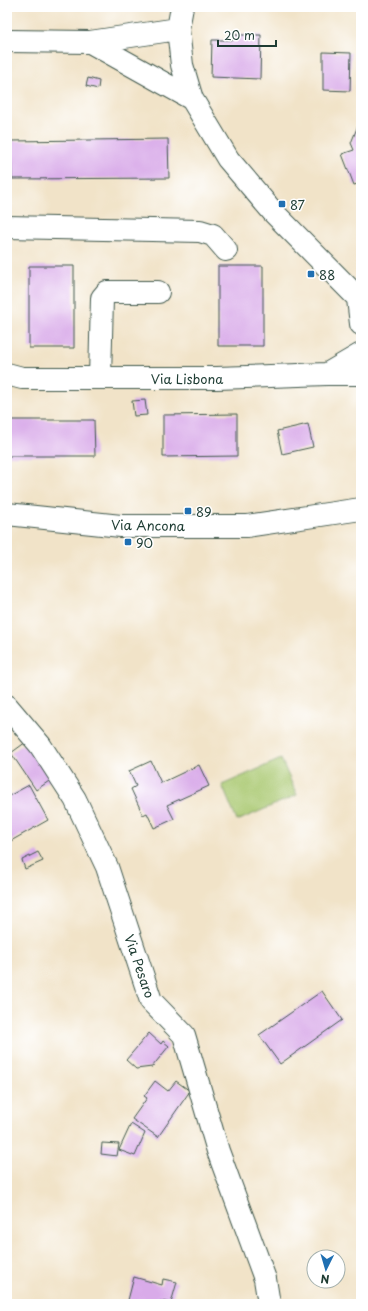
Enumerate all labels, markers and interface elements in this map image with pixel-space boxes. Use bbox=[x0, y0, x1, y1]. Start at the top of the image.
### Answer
scale bar bbox=[218, 22, 276, 48]
text: 20 m bbox=[224, 26, 255, 44]
place label: 87 bbox=[290, 195, 306, 214]
marker: 87 bbox=[277, 199, 287, 209]
place label: 88 bbox=[319, 265, 335, 284]
marker: 88 bbox=[306, 269, 316, 279]
street label: Via Lisbona bbox=[151, 369, 224, 388]
place label: 89 bbox=[196, 502, 212, 521]
marker: 89 bbox=[183, 506, 193, 516]
street label: Via Ancona bbox=[111, 515, 186, 535]
place label: 90 bbox=[136, 533, 153, 552]
marker: 90 bbox=[123, 537, 133, 547]
street label: Via Pesaro bbox=[120, 931, 160, 1001]
north arrow bbox=[306, 1249, 346, 1289]
text: N bbox=[320, 1271, 330, 1288]

